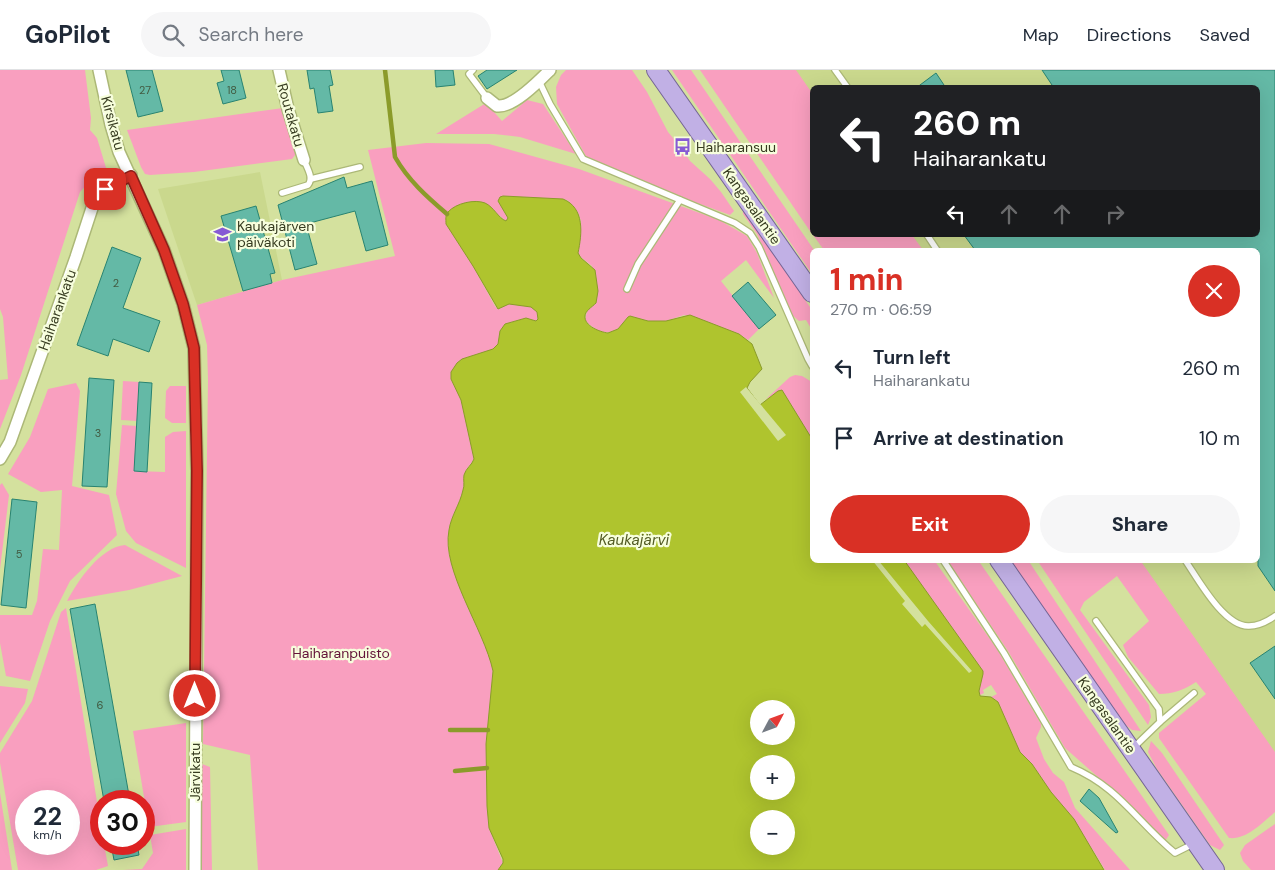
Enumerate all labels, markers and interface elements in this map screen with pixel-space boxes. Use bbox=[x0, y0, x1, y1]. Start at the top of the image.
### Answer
search box bbox=[141, 12, 491, 57]
text: GoPilot bbox=[25, 19, 111, 50]
icon: search bbox=[159, 21, 187, 49]
text: Search here bbox=[199, 22, 303, 47]
text: Map bbox=[1023, 23, 1059, 47]
text: Directions bbox=[1087, 23, 1172, 47]
text: Saved bbox=[1200, 23, 1250, 47]
street label: Routakatu bbox=[273, 81, 309, 149]
house number: 27 bbox=[139, 83, 151, 97]
house number: 18 bbox=[227, 83, 237, 97]
street label: Kirsikatu bbox=[97, 94, 129, 152]
text: 260 m bbox=[913, 100, 1021, 146]
icon: left bbox=[830, 105, 895, 170]
bus stop icon: Haiharansuu bbox=[672, 137, 692, 157]
place label: Haiharansuu bbox=[696, 138, 776, 156]
text: Haiharankatu bbox=[913, 144, 1046, 173]
street label: Kangasalantie bbox=[719, 164, 785, 248]
pin bbox=[84, 168, 126, 210]
icon: arrive bbox=[91, 175, 119, 203]
icon: left bbox=[942, 200, 970, 228]
icon: ahead bbox=[995, 200, 1023, 228]
icon: ahead bbox=[1048, 200, 1076, 228]
icon: right bbox=[1101, 200, 1129, 228]
place label: Kaukajärven päiväkoti bbox=[237, 217, 314, 251]
school or university icon: Kaukajärven päiväkoti bbox=[213, 224, 233, 244]
text: 1 min bbox=[830, 260, 903, 299]
button: close bbox=[1188, 265, 1240, 317]
street label: Haiharankatu bbox=[34, 267, 80, 353]
house number: 2 bbox=[113, 276, 119, 290]
text: 270 m · 06:59 bbox=[830, 299, 932, 320]
text: Turn left bbox=[873, 345, 951, 370]
icon: left bbox=[830, 354, 858, 382]
text: 260 m bbox=[1182, 356, 1240, 381]
text: Haiharankatu bbox=[873, 370, 970, 391]
icon: arrive bbox=[830, 424, 858, 452]
house number: 3 bbox=[95, 426, 101, 440]
text: Arrive at destination bbox=[873, 426, 1064, 451]
text: 10 m bbox=[1199, 426, 1240, 451]
button: Exit bbox=[830, 495, 1030, 553]
button: Share bbox=[1040, 495, 1240, 553]
water label: Kaukajärvi bbox=[599, 530, 670, 550]
house number: 5 bbox=[16, 547, 23, 561]
park label: Haiharanpuisto bbox=[292, 644, 390, 662]
position arrow bbox=[168, 669, 220, 721]
street label: Kangasalantie bbox=[1074, 673, 1140, 757]
house number: 6 bbox=[97, 698, 104, 712]
north arrow bbox=[750, 700, 795, 745]
map controls bbox=[750, 700, 795, 855]
street label: Järvikatu bbox=[186, 743, 204, 801]
button: + bbox=[750, 755, 795, 800]
speed limit sign: 30 bbox=[90, 790, 155, 855]
text: 22 bbox=[33, 800, 62, 833]
button: − bbox=[750, 810, 795, 855]
text: km/h bbox=[33, 827, 62, 843]

